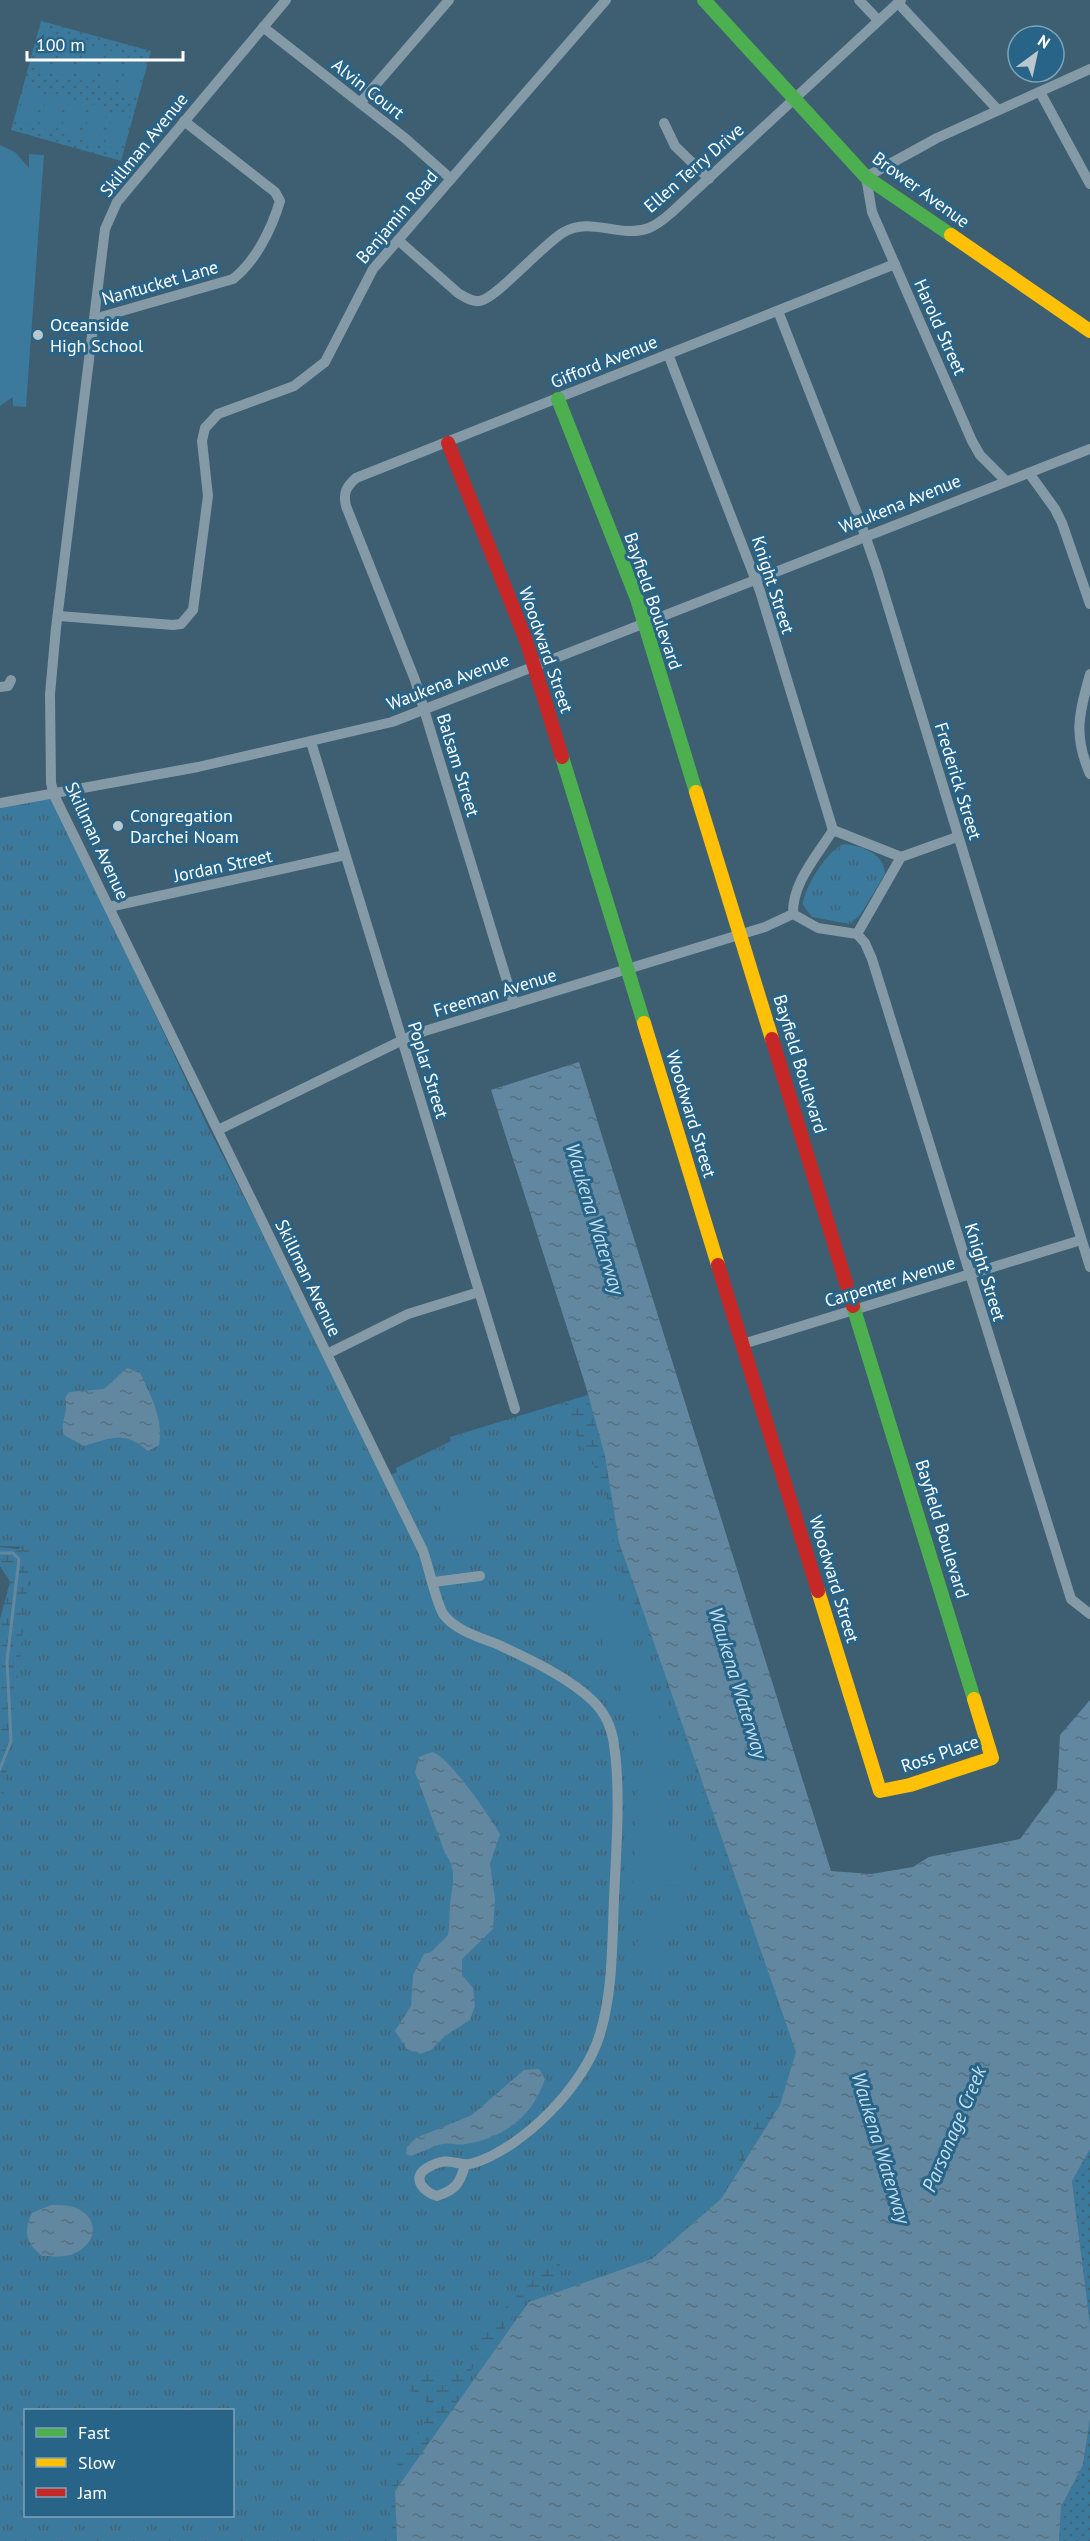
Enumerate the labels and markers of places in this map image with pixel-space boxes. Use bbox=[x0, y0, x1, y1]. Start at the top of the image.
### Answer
place label: Oceanside High School bbox=[50, 313, 144, 357]
marker: Oceanside High School bbox=[31, 328, 45, 342]
place label: Congregation Darchei Noam bbox=[130, 804, 239, 848]
marker: Congregation Darchei Noam bbox=[111, 819, 125, 833]

